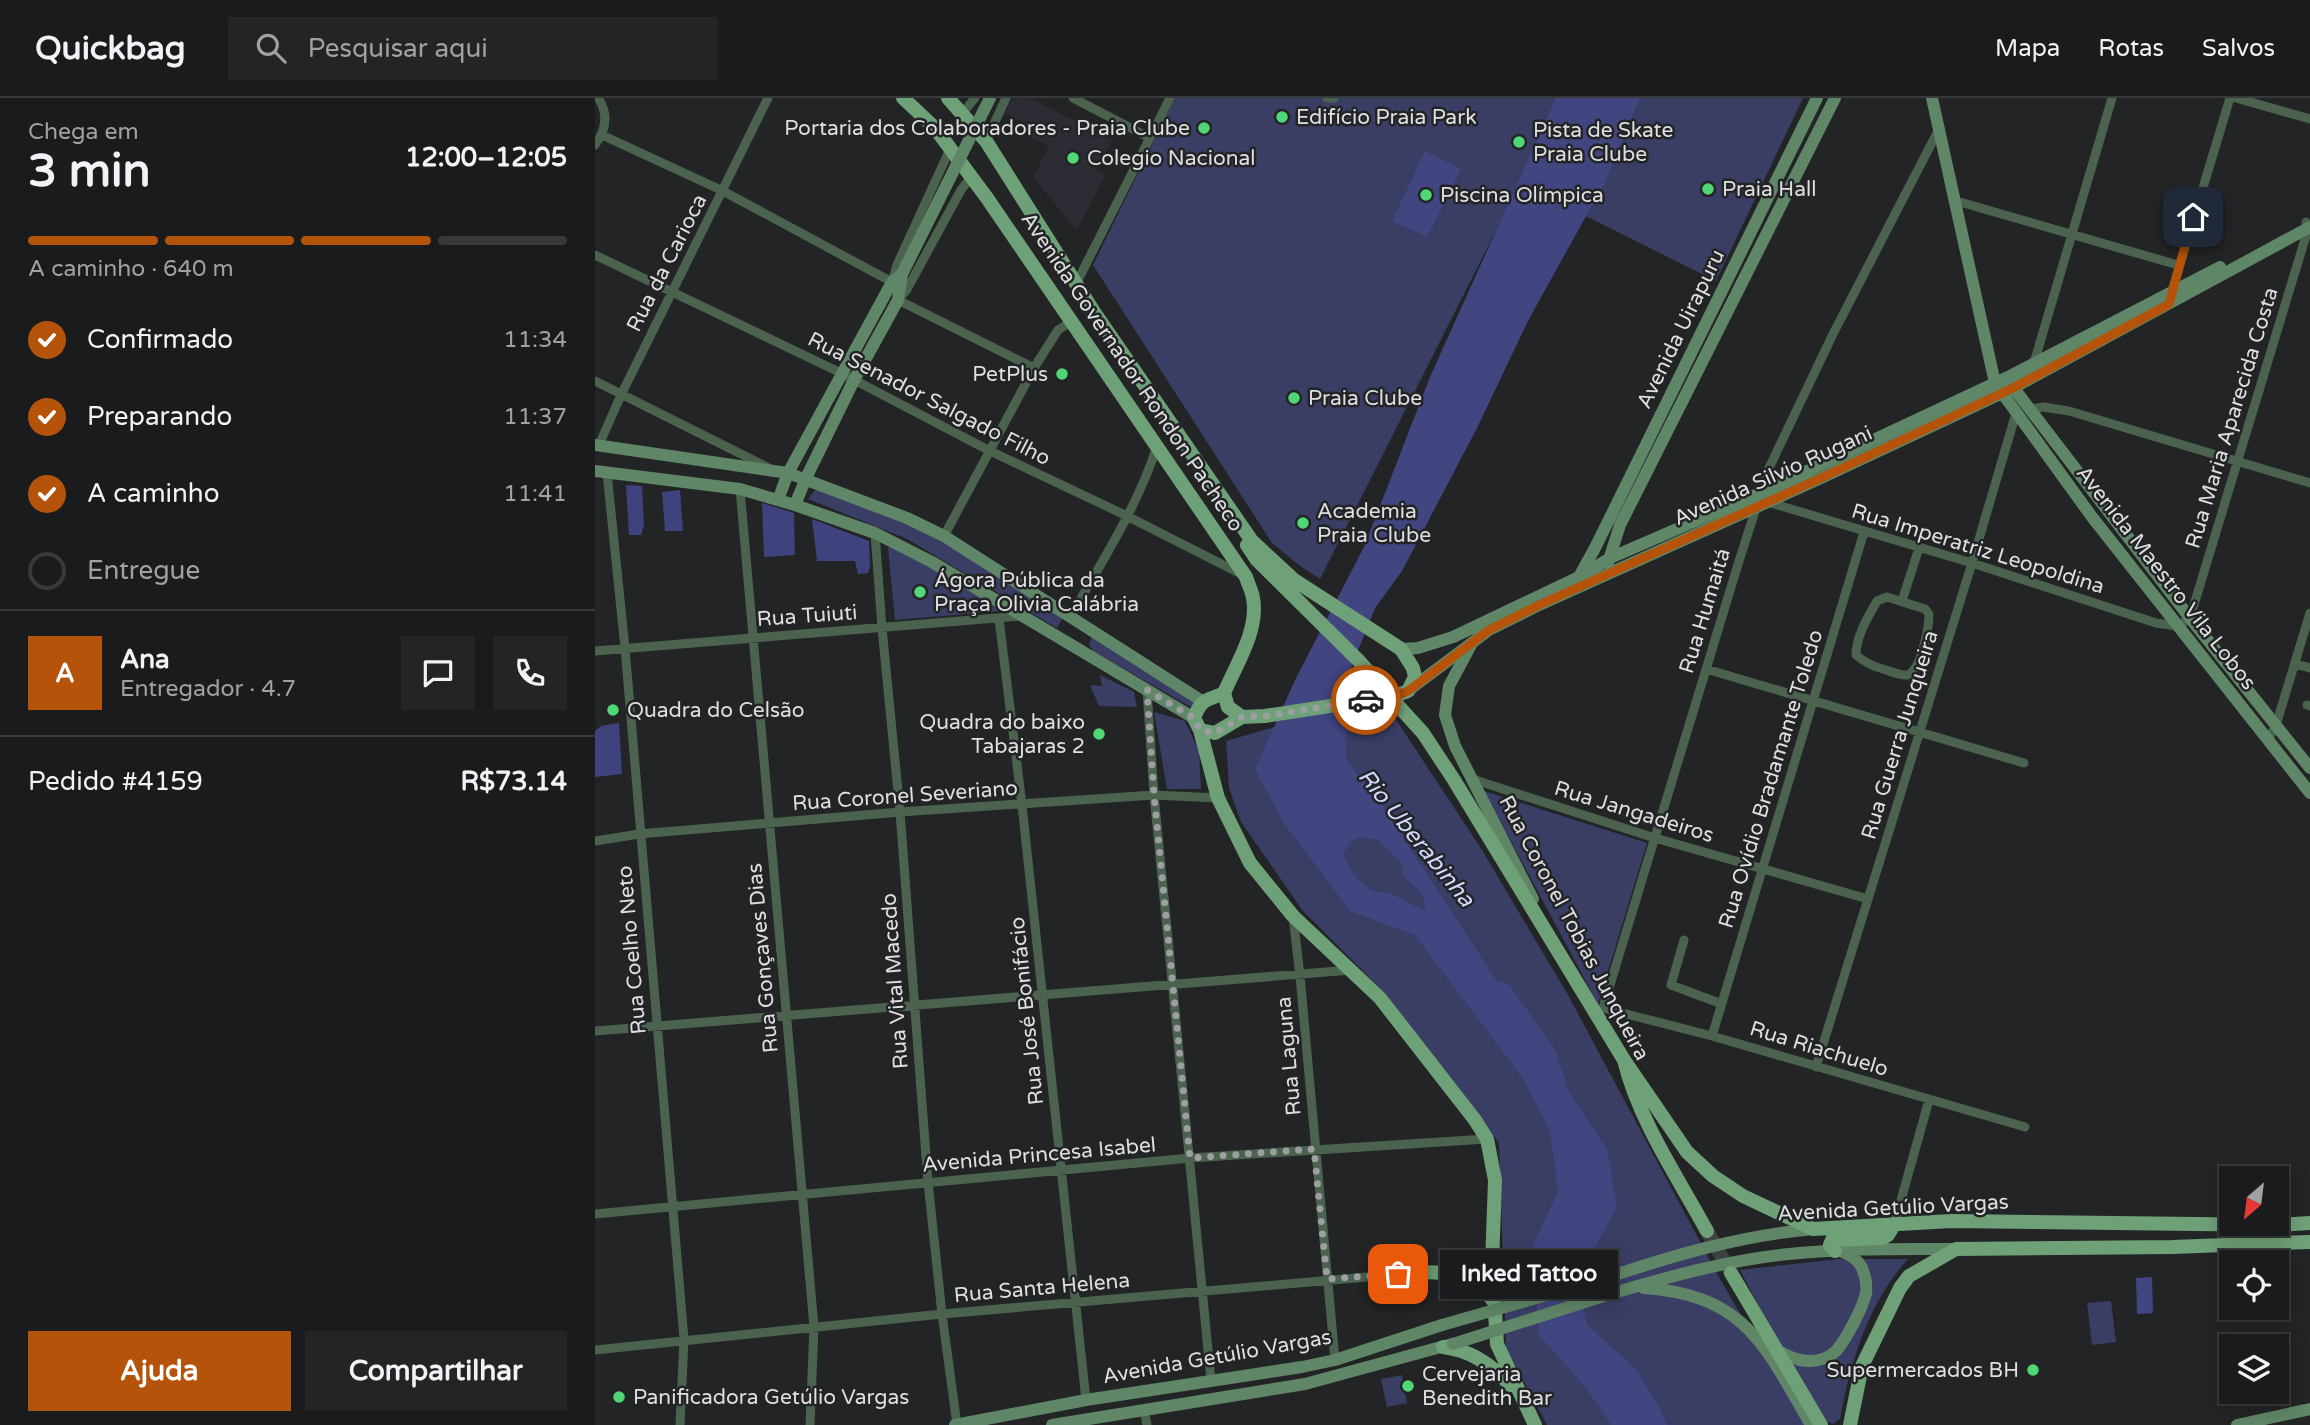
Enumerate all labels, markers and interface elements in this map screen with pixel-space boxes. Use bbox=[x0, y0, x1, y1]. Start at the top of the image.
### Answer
search box bbox=[228, 17, 718, 80]
text: Quickbag bbox=[35, 29, 186, 68]
icon: search bbox=[252, 29, 290, 67]
text: Pesquisar aqui bbox=[308, 33, 488, 64]
text: Mapa bbox=[1995, 34, 2060, 63]
text: Rotas bbox=[2098, 34, 2164, 63]
text: Salvos bbox=[2202, 34, 2275, 63]
place label: Edifício Praia Park bbox=[1296, 105, 1477, 130]
marker: Edifício Praia Park bbox=[1274, 109, 1290, 125]
place label: Portaria dos Colaboradores - Praia Clube bbox=[784, 116, 1190, 141]
text: Chega em bbox=[28, 118, 139, 146]
place label: Pista de Skate Praia Clube bbox=[1533, 118, 1673, 167]
marker: Portaria dos Colaboradores - Praia Clube bbox=[1196, 120, 1212, 136]
marker: Pista de Skate Praia Clube bbox=[1511, 134, 1527, 150]
text: 12:00–12:05 bbox=[405, 142, 567, 173]
text: 3 min bbox=[28, 144, 151, 199]
place label: Colegio Nacional bbox=[1087, 146, 1256, 171]
marker: Colegio Nacional bbox=[1065, 150, 1081, 166]
place label: Praia Hall bbox=[1722, 177, 1816, 202]
marker: Praia Hall bbox=[1700, 181, 1716, 197]
place label: Piscina Olímpica bbox=[1440, 183, 1604, 208]
marker: Piscina Olímpica bbox=[1418, 187, 1434, 203]
pin bbox=[2163, 187, 2223, 247]
street label: Rua da Carioca bbox=[622, 190, 712, 336]
icon: home bbox=[2174, 198, 2212, 236]
street label: Avenida Governador Rondon Pacheco bbox=[1015, 208, 1249, 536]
street label: Avenida Uirapuru bbox=[1632, 245, 1730, 413]
text: A caminho · 640 m bbox=[28, 255, 234, 283]
street label: Rua Maria Aparecida Costa bbox=[2180, 284, 2284, 552]
icon: check bbox=[28, 321, 66, 359]
text: Confirmado bbox=[87, 324, 233, 355]
text: 11:34 bbox=[503, 326, 567, 354]
street label: Rua Senador Salgado Filho bbox=[803, 327, 1055, 471]
place label: PetPlus bbox=[972, 362, 1048, 387]
marker: PetPlus bbox=[1054, 366, 1070, 382]
place label: Praia Clube bbox=[1308, 386, 1422, 411]
marker: Praia Clube bbox=[1286, 390, 1302, 406]
icon: check bbox=[28, 398, 66, 436]
text: Preparando bbox=[87, 401, 232, 432]
text: 11:37 bbox=[503, 403, 567, 431]
street label: Avenida Silvio Rugani bbox=[1670, 421, 1876, 531]
street label: Avenida Maestro Vila Lobos bbox=[2071, 461, 2261, 695]
icon: check bbox=[28, 475, 66, 513]
text: A caminho bbox=[87, 478, 219, 509]
text: 11:41 bbox=[503, 480, 567, 508]
place label: Academia Praia Clube bbox=[1317, 499, 1431, 548]
street label: Rua Imperatriz Leopoldina bbox=[1849, 499, 2107, 599]
marker: Academia Praia Clube bbox=[1295, 515, 1311, 531]
street label: Rua Humaitá bbox=[1674, 545, 1736, 677]
text: Entregue bbox=[87, 555, 200, 586]
place label: Ágora Pública da Praça Olivia Calábria bbox=[934, 568, 1139, 617]
marker: Ágora Pública da Praça Olivia Calábria bbox=[912, 584, 928, 600]
street label: Rua Tuiuti bbox=[756, 600, 858, 632]
street label: Rua Ovídio Bradamante Toledo bbox=[1714, 627, 1828, 931]
street label: Rua Guerra Junqueira bbox=[1856, 627, 1944, 843]
button: chat bbox=[401, 636, 475, 710]
button: phone bbox=[493, 636, 567, 710]
text: Ana bbox=[120, 644, 170, 675]
text: A bbox=[55, 658, 75, 689]
courier bbox=[1331, 665, 1401, 735]
text: Entregador · 4.7 bbox=[120, 675, 296, 703]
icon: car bbox=[1347, 681, 1385, 719]
place label: Quadra do Celsão bbox=[627, 698, 805, 723]
marker: Quadra do Celsão bbox=[605, 702, 621, 718]
place label: Quadra do baixo Tabajaras 2 bbox=[919, 710, 1085, 759]
marker: Quadra do baixo Tabajaras 2 bbox=[1091, 726, 1107, 742]
water label: Rio Uberabinha bbox=[1352, 763, 1481, 914]
text: Pedido #4159 bbox=[28, 766, 203, 797]
text: R$73.14 bbox=[460, 766, 567, 797]
street label: Rua Coronel Severiano bbox=[791, 776, 1019, 816]
street label: Rua Jangadeiros bbox=[1551, 776, 1717, 848]
street label: Rua Coronel Tobias Junqueira bbox=[1493, 791, 1655, 1065]
street label: Rua Gonçaves Dias bbox=[742, 862, 784, 1054]
street label: Rua Coelho Neto bbox=[612, 865, 652, 1035]
street label: Rua Vital Macedo bbox=[876, 892, 914, 1070]
street label: Rua José Bonifácio bbox=[1005, 916, 1049, 1106]
street label: Rua Laguna bbox=[1271, 995, 1307, 1117]
street label: Rua Riachuelo bbox=[1747, 1016, 1891, 1082]
street label: Avenida Princesa Isabel bbox=[921, 1132, 1157, 1178]
north arrow bbox=[2219, 1166, 2289, 1236]
map controls bbox=[2219, 1166, 2289, 1404]
street label: Avenida Getúlio Vargas bbox=[1777, 1189, 2009, 1227]
pin bbox=[1368, 1244, 1428, 1304]
callout: Inked Tattoo bbox=[1440, 1250, 1619, 1298]
button: locate bbox=[2219, 1250, 2289, 1320]
icon: bag bbox=[1379, 1255, 1417, 1293]
text: Inked Tattoo bbox=[1461, 1260, 1597, 1288]
street label: Rua Santa Helena bbox=[953, 1268, 1131, 1308]
street label: Avenida Getúlio Vargas bbox=[1101, 1325, 1333, 1389]
button: Ajuda bbox=[28, 1331, 291, 1411]
button: Compartilhar bbox=[305, 1331, 567, 1411]
button: layers bbox=[2219, 1334, 2289, 1404]
place label: Supermercados BH bbox=[1826, 1358, 2019, 1383]
place label: Cervejaria Benedith Bar bbox=[1422, 1362, 1552, 1411]
marker: Supermercados BH bbox=[2025, 1362, 2041, 1378]
marker: Cervejaria Benedith Bar bbox=[1400, 1378, 1416, 1394]
place label: Panificadora Getúlio Vargas bbox=[633, 1385, 909, 1410]
marker: Panificadora Getúlio Vargas bbox=[611, 1389, 627, 1405]

